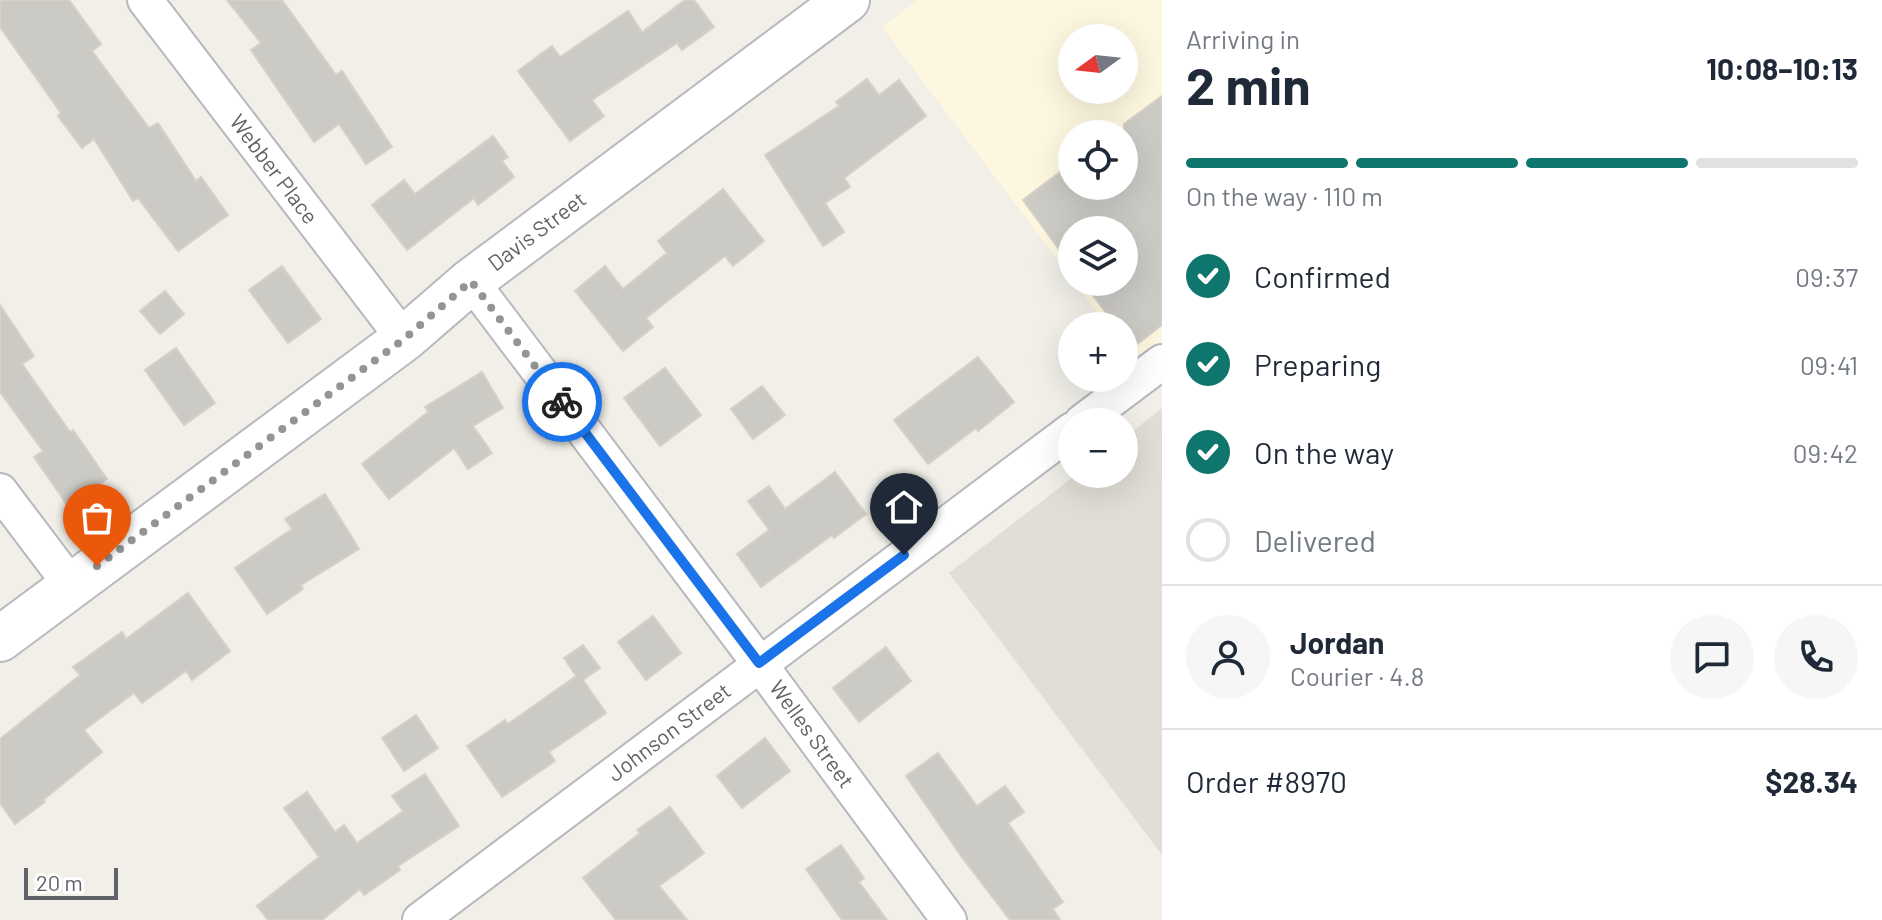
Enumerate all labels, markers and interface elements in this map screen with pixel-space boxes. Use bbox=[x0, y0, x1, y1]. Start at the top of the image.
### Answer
text: Arriving in bbox=[1186, 23, 1300, 54]
north arrow bbox=[1058, 24, 1138, 104]
map controls bbox=[1058, 24, 1138, 488]
text: 10:08–10:13 bbox=[1706, 50, 1858, 86]
text: 2 min bbox=[1186, 53, 1311, 115]
street label: Webber Place bbox=[225, 109, 324, 228]
button: locate bbox=[1058, 120, 1138, 200]
text: On the way · 110 m bbox=[1186, 180, 1383, 211]
street label: Davis Street bbox=[482, 185, 590, 275]
button: layers bbox=[1058, 216, 1138, 296]
icon: check bbox=[1186, 254, 1230, 298]
text: Confirmed bbox=[1254, 258, 1391, 294]
text: 09:37 bbox=[1795, 261, 1858, 292]
button: + bbox=[1058, 312, 1138, 392]
icon: check bbox=[1186, 342, 1230, 386]
text: Preparing bbox=[1254, 346, 1381, 382]
text: 09:41 bbox=[1800, 349, 1858, 380]
courier bbox=[522, 362, 602, 442]
icon: bike bbox=[540, 380, 584, 424]
button: − bbox=[1058, 408, 1138, 488]
icon: check bbox=[1186, 430, 1230, 474]
text: On the way bbox=[1254, 434, 1394, 470]
text: 09:42 bbox=[1793, 437, 1858, 468]
pin bbox=[870, 473, 938, 555]
pin bbox=[63, 484, 131, 566]
icon: home bbox=[882, 485, 926, 529]
icon: bag bbox=[75, 496, 119, 540]
text: Delivered bbox=[1254, 522, 1376, 558]
button: person bbox=[1186, 615, 1270, 699]
button: chat bbox=[1670, 615, 1754, 699]
button: phone bbox=[1774, 615, 1858, 699]
text: Jordan bbox=[1290, 624, 1385, 660]
text: Courier · 4.8 bbox=[1290, 660, 1424, 691]
street label: Welles Street bbox=[765, 675, 861, 792]
street label: Johnson Street bbox=[602, 676, 735, 786]
text: Order #8970 bbox=[1186, 763, 1347, 799]
text: $28.34 bbox=[1765, 763, 1858, 799]
scale bar bbox=[24, 864, 118, 900]
text: 20 m bbox=[36, 869, 83, 895]

